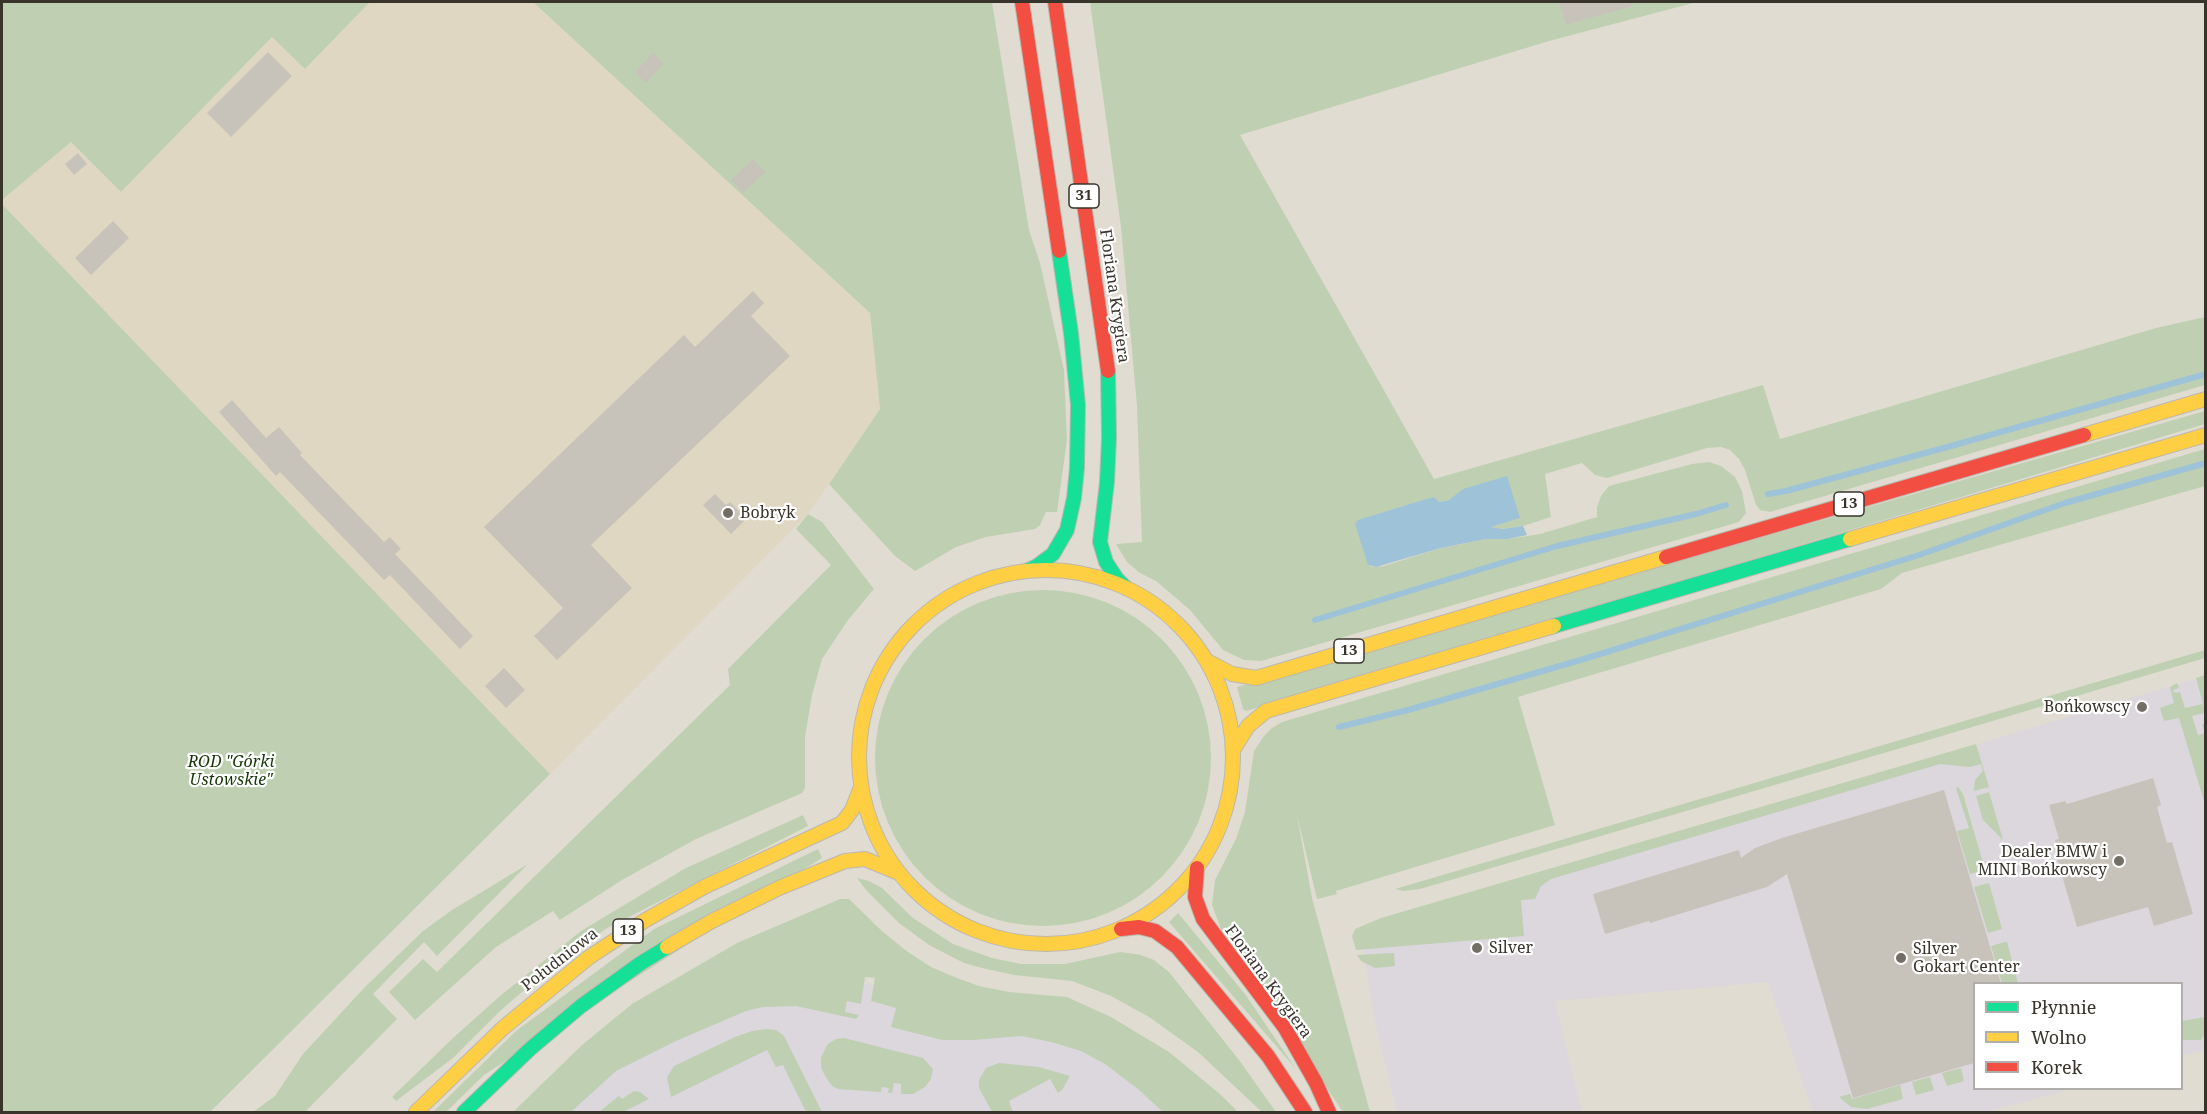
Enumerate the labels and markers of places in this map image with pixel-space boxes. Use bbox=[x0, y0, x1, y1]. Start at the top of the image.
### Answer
place label: Bobryk bbox=[740, 503, 795, 523]
marker: Bobryk bbox=[721, 506, 735, 520]
place label: Bońkowscy bbox=[2044, 697, 2130, 717]
marker: Bońkowscy bbox=[2135, 700, 2149, 714]
place label: Dealer BMW i MINI Bońkowscy bbox=[1978, 842, 2107, 880]
marker: Dealer BMW i MINI Bońkowscy bbox=[2112, 854, 2126, 868]
place label: Silver bbox=[1489, 938, 1533, 958]
place label: Silver Gokart Center bbox=[1913, 939, 2020, 977]
marker: Silver bbox=[1470, 941, 1484, 955]
marker: Silver Gokart Center bbox=[1894, 951, 1908, 965]

